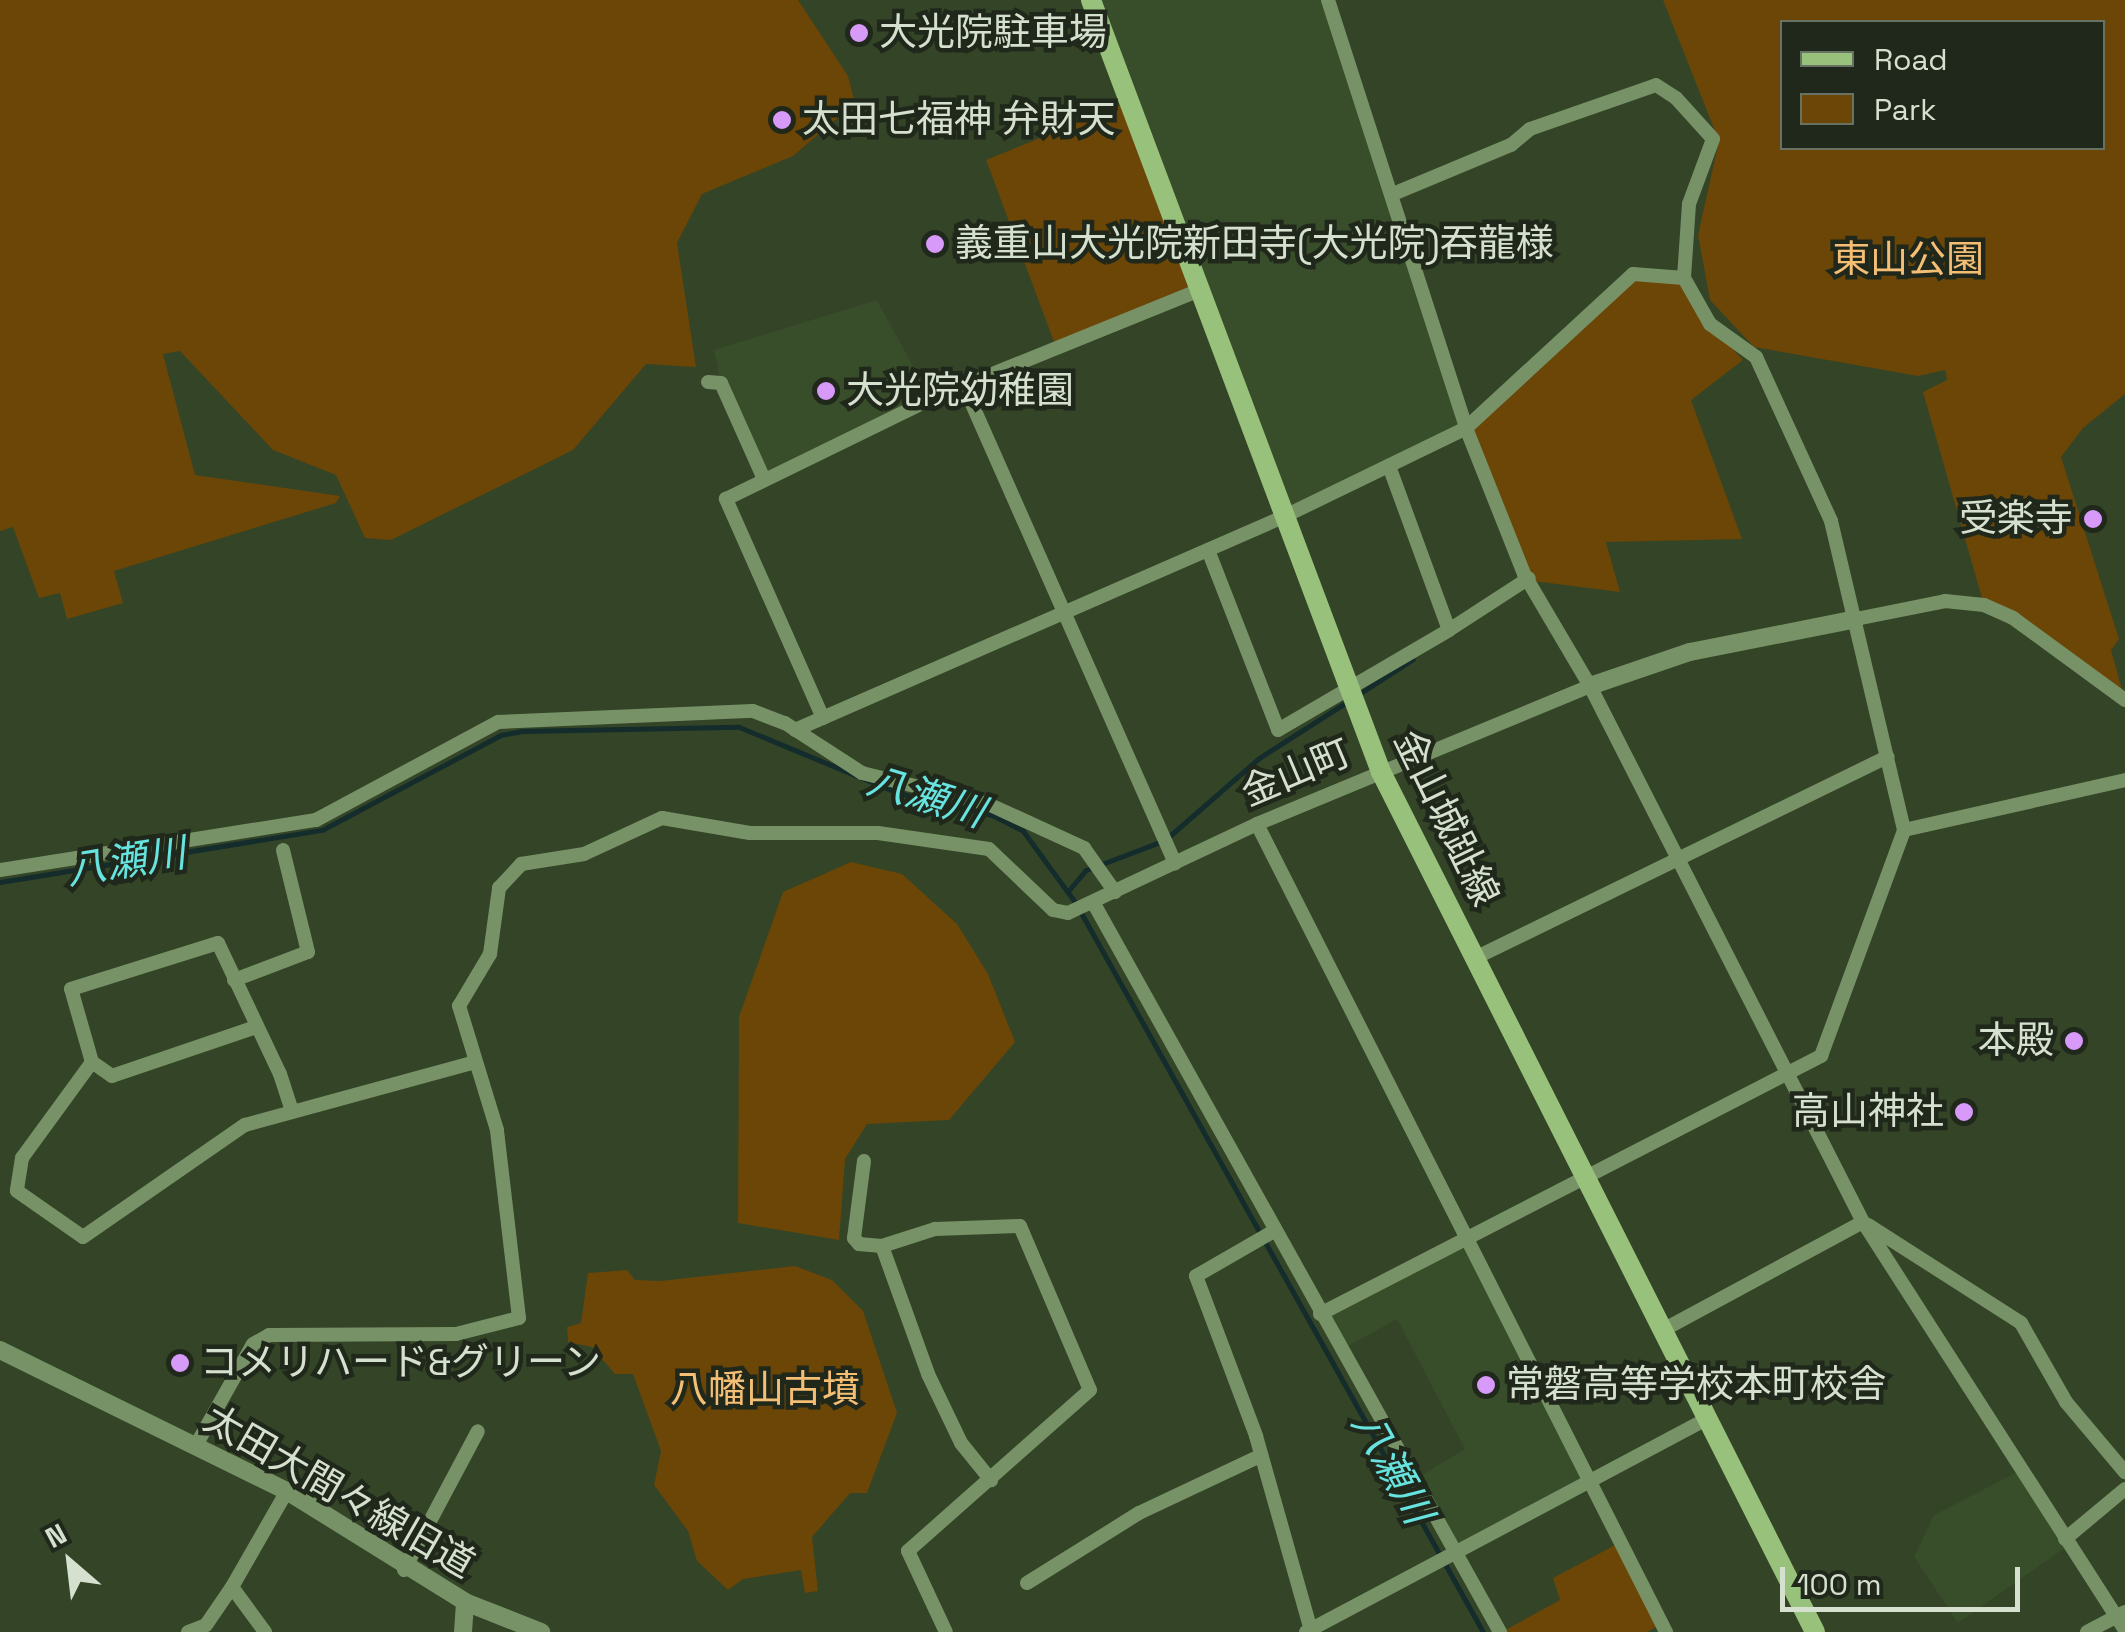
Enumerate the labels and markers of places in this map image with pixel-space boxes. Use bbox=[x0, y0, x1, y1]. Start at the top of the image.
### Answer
place label: 大光院駐車場 bbox=[879, 10, 1107, 56]
marker: 大光院駐車場 bbox=[848, 22, 870, 44]
place label: 太田七福神 弁財天 bbox=[802, 97, 1116, 143]
marker: 太田七福神 弁財天 bbox=[771, 109, 793, 131]
place label: 義重山大光院新田寺(大光院)吞龍様 bbox=[955, 221, 1554, 267]
marker: 義重山大光院新田寺(大光院)吞龍様 bbox=[924, 233, 946, 255]
place label: 大光院幼稚園 bbox=[846, 368, 1074, 414]
marker: 大光院幼稚園 bbox=[815, 380, 837, 402]
place label: 受楽寺 bbox=[1959, 496, 2073, 542]
marker: 受楽寺 bbox=[2082, 508, 2104, 530]
place label: 本殿 bbox=[1978, 1018, 2054, 1064]
marker: 本殿 bbox=[2063, 1030, 2085, 1052]
place label: 高山神社 bbox=[1792, 1089, 1944, 1135]
marker: 高山神社 bbox=[1953, 1101, 1975, 1123]
place label: コメリハード&グリーン bbox=[200, 1340, 603, 1386]
marker: コメリハード&グリーン bbox=[169, 1352, 191, 1374]
place label: 常磐高等学校本町校舎 bbox=[1506, 1362, 1886, 1408]
marker: 常磐高等学校本町校舎 bbox=[1475, 1374, 1497, 1396]

